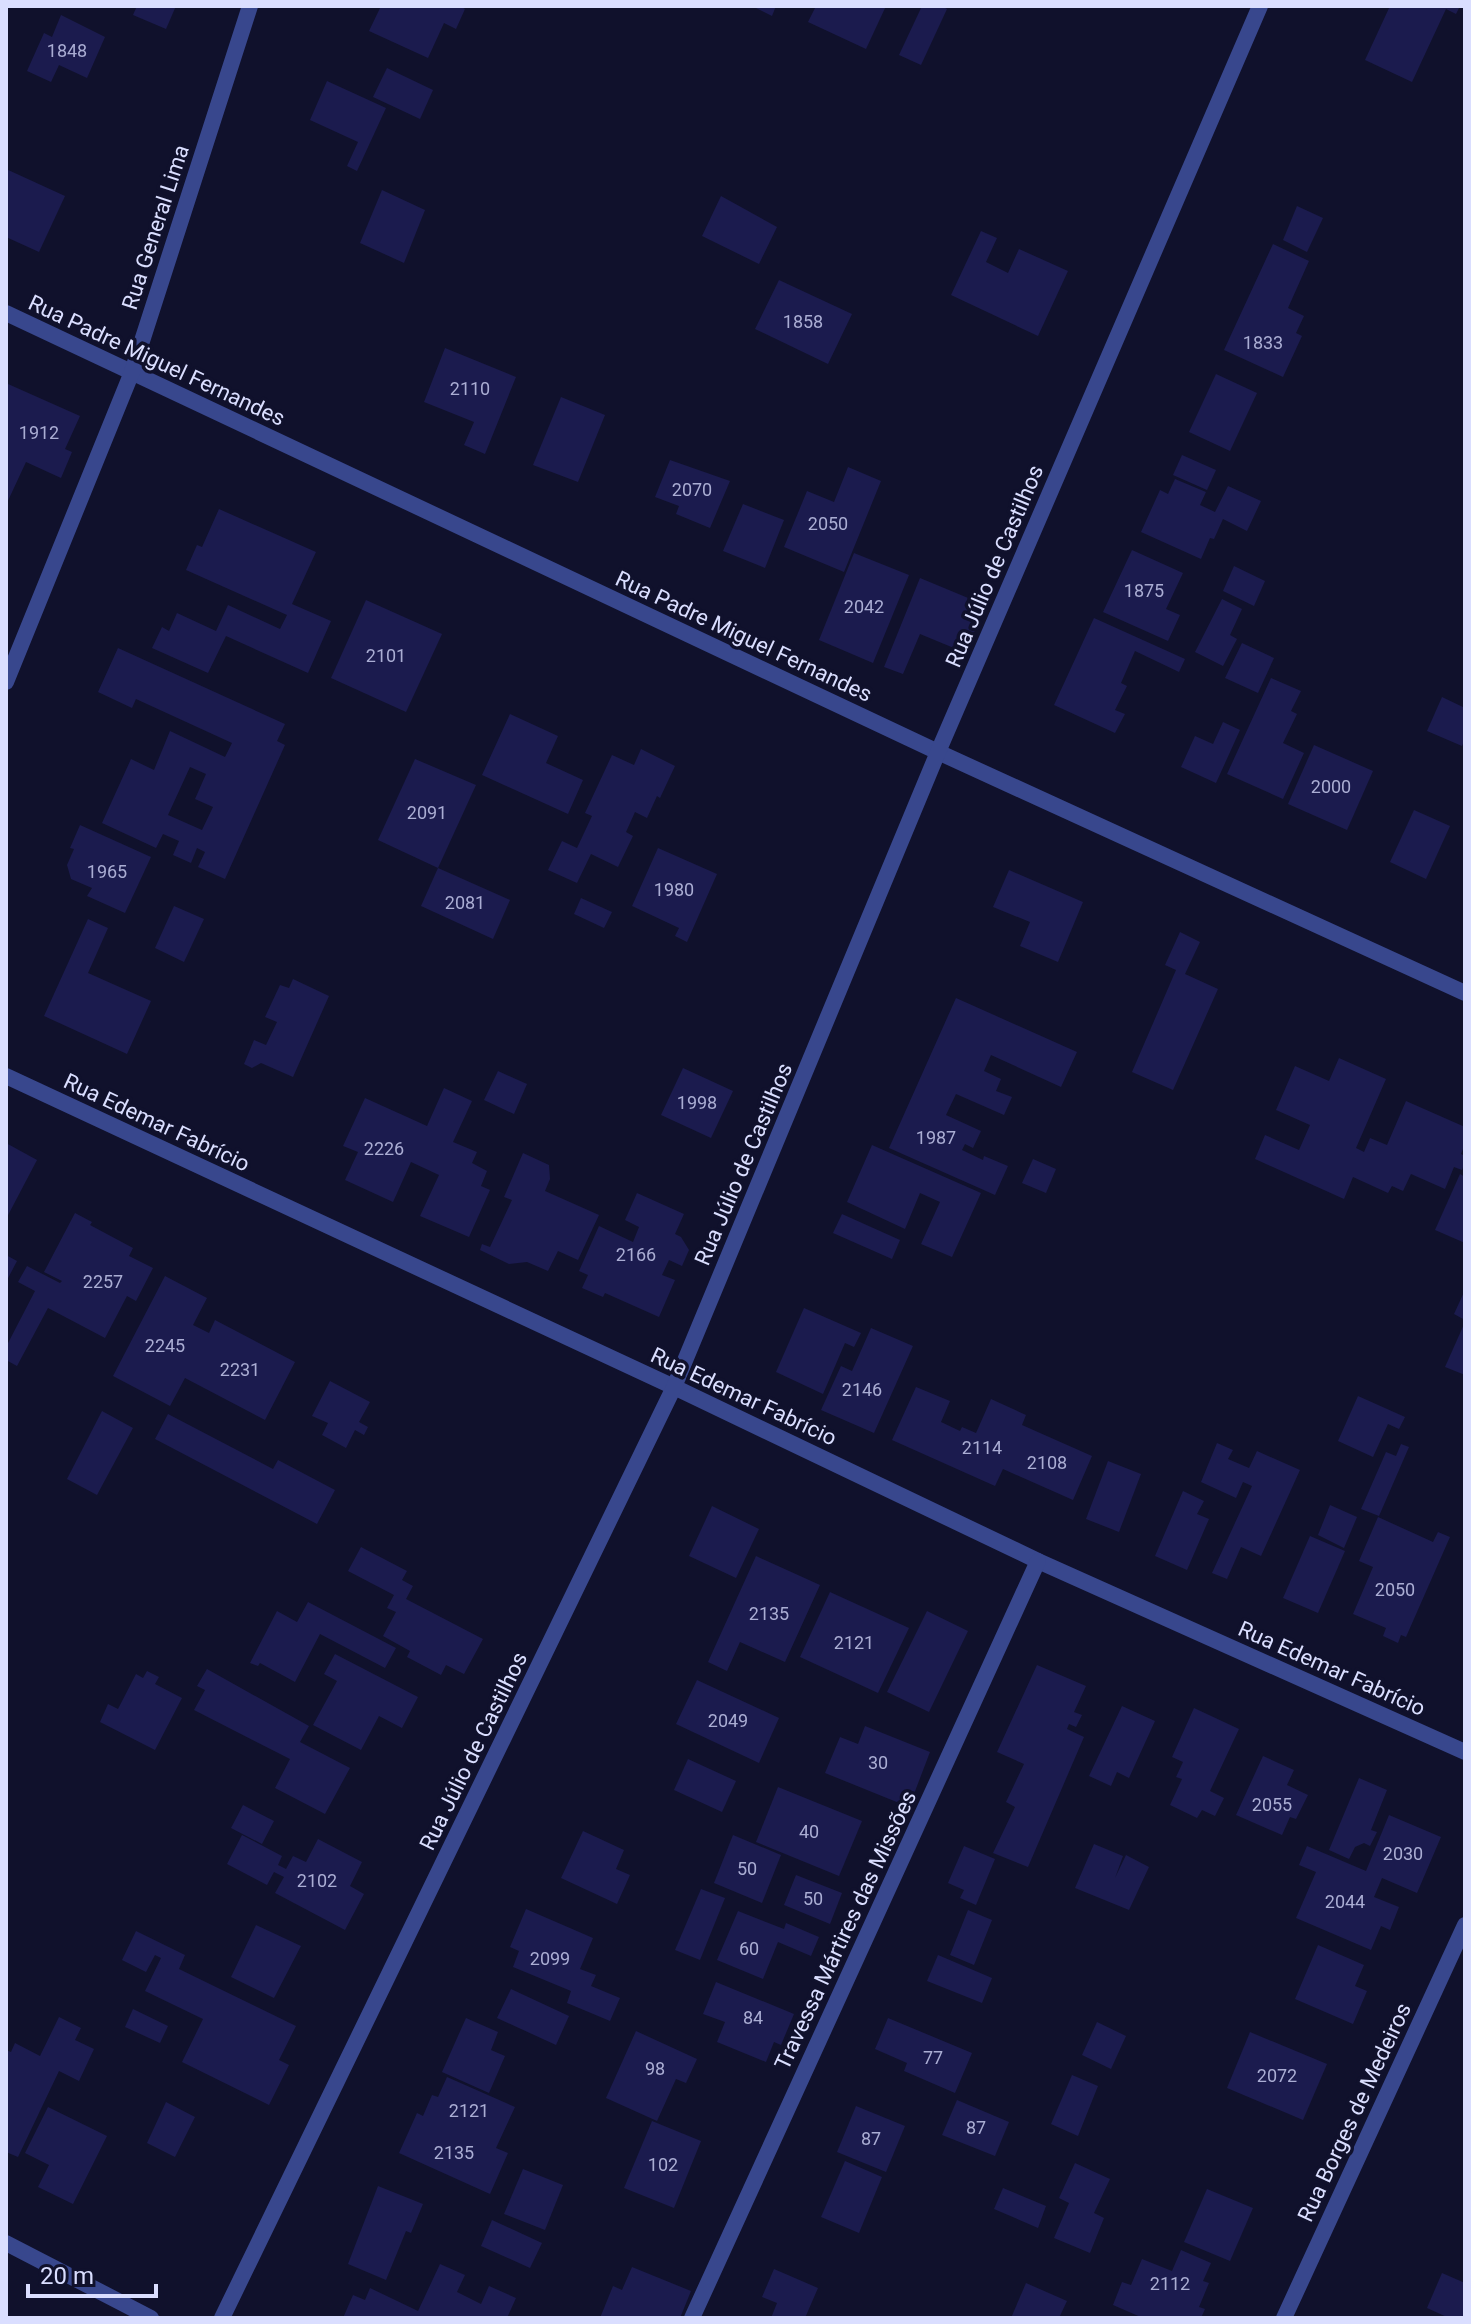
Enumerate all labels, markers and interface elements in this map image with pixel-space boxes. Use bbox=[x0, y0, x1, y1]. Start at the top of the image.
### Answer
house number: 1848 bbox=[47, 40, 87, 61]
street label: Rua General Lima bbox=[117, 142, 194, 313]
street label: Rua Padre Miguel Fernandes bbox=[25, 290, 289, 431]
house number: 1858 bbox=[783, 311, 823, 332]
house number: 1833 bbox=[1243, 332, 1283, 353]
house number: 2110 bbox=[450, 378, 490, 399]
house number: 1912 bbox=[19, 422, 59, 443]
street label: Rua Júlio de Castilhos bbox=[941, 461, 1048, 671]
house number: 2070 bbox=[672, 479, 712, 500]
house number: 2050 bbox=[808, 513, 848, 534]
street label: Rua Padre Miguel Fernandes bbox=[612, 566, 876, 707]
house number: 1875 bbox=[1124, 580, 1164, 601]
house number: 2042 bbox=[844, 596, 884, 617]
house number: 2101 bbox=[366, 645, 406, 666]
house number: 2000 bbox=[1311, 776, 1351, 797]
house number: 2091 bbox=[407, 802, 447, 823]
house number: 1965 bbox=[87, 861, 127, 882]
house number: 1980 bbox=[654, 879, 694, 900]
house number: 2081 bbox=[445, 892, 485, 913]
street label: Rua Júlio de Castilhos bbox=[690, 1059, 797, 1269]
street label: Rua Edemar Fabrício bbox=[60, 1068, 254, 1176]
house number: 1998 bbox=[677, 1092, 717, 1113]
house number: 1987 bbox=[916, 1127, 956, 1148]
house number: 2226 bbox=[364, 1138, 404, 1159]
house number: 2166 bbox=[616, 1244, 656, 1265]
house number: 2257 bbox=[83, 1271, 123, 1292]
house number: 2245 bbox=[145, 1335, 185, 1356]
street label: Rua Edemar Fabrício bbox=[647, 1342, 841, 1450]
house number: 2231 bbox=[220, 1359, 260, 1380]
house number: 2146 bbox=[842, 1379, 882, 1400]
house number: 2114 bbox=[962, 1437, 1002, 1458]
house number: 2108 bbox=[1027, 1452, 1067, 1473]
house number: 2050 bbox=[1375, 1579, 1415, 1600]
house number: 2135 bbox=[749, 1603, 789, 1624]
street label: Rua Edemar Fabrício bbox=[1234, 1616, 1429, 1721]
house number: 2121 bbox=[834, 1632, 874, 1653]
street label: Rua Júlio de Castilhos bbox=[415, 1648, 532, 1854]
house number: 2049 bbox=[708, 1710, 748, 1731]
house number: 30 bbox=[868, 1752, 888, 1773]
street label: Travessa Mártires das Missões bbox=[770, 1787, 921, 2074]
house number: 2055 bbox=[1252, 1794, 1292, 1815]
house number: 40 bbox=[799, 1821, 819, 1842]
house number: 2030 bbox=[1383, 1843, 1423, 1864]
house number: 50 bbox=[737, 1858, 757, 1879]
house number: 2102 bbox=[297, 1870, 337, 1891]
house number: 50 bbox=[803, 1888, 823, 1909]
house number: 2044 bbox=[1325, 1891, 1365, 1912]
house number: 60 bbox=[739, 1938, 759, 1959]
house number: 2099 bbox=[530, 1948, 570, 1969]
street label: Rua Borges de Medeiros bbox=[1293, 1999, 1416, 2226]
house number: 84 bbox=[743, 2007, 763, 2028]
house number: 77 bbox=[923, 2047, 943, 2068]
house number: 98 bbox=[645, 2058, 665, 2079]
house number: 2072 bbox=[1257, 2065, 1297, 2086]
house number: 2121 bbox=[449, 2100, 489, 2121]
house number: 87 bbox=[966, 2117, 986, 2138]
house number: 87 bbox=[861, 2128, 881, 2149]
house number: 2135 bbox=[434, 2142, 474, 2163]
house number: 102 bbox=[648, 2154, 678, 2175]
scale bar bbox=[28, 2248, 156, 2298]
text: 20 m bbox=[40, 2262, 94, 2290]
house number: 2112 bbox=[1150, 2273, 1190, 2294]

